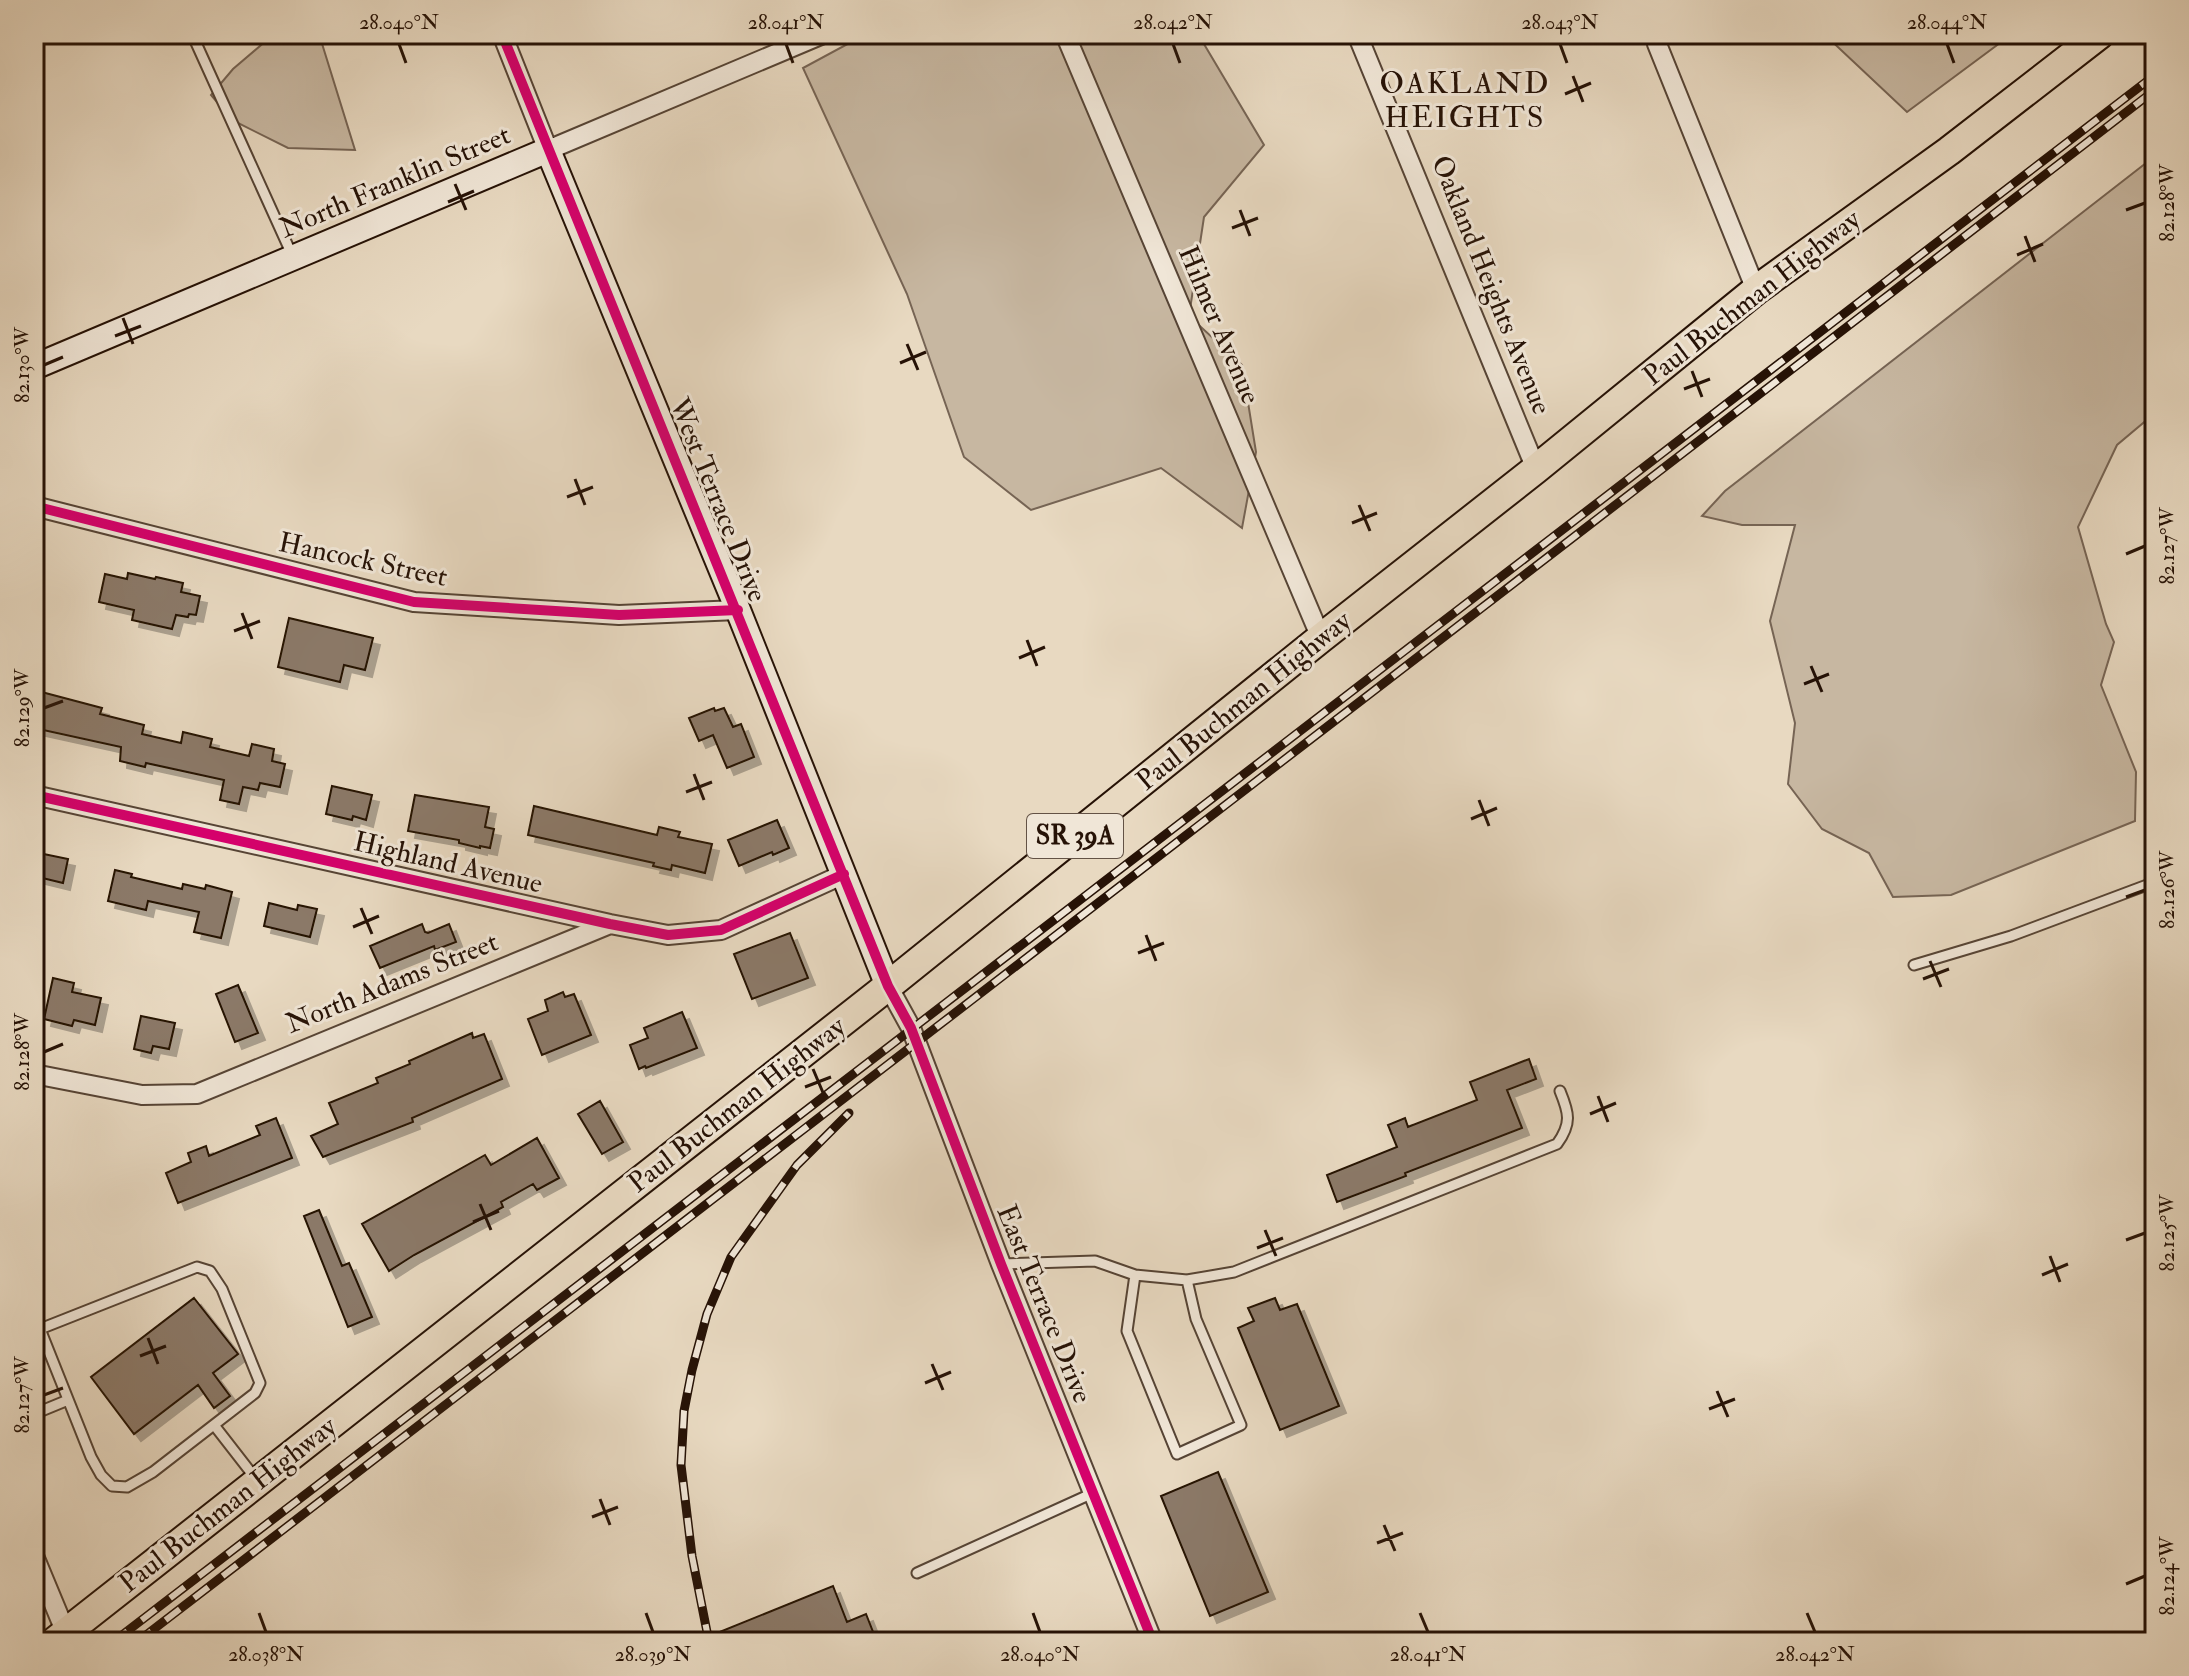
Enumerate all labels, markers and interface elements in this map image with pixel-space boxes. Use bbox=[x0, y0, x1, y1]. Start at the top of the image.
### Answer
text: 28.040°N bbox=[359, 10, 439, 35]
text: 28.041°N bbox=[748, 10, 824, 35]
text: 28.042°N bbox=[1133, 10, 1213, 35]
text: 28.043°N bbox=[1521, 10, 1599, 35]
text: 28.044°N bbox=[1907, 10, 1987, 35]
district label: OAKLAND HEIGHTS bbox=[1380, 65, 1550, 136]
street label: North Franklin Street bbox=[274, 118, 516, 246]
street label: Oakland Heights Avenue bbox=[1423, 150, 1559, 420]
text: 82.128°W bbox=[2155, 164, 2180, 242]
street label: Paul Buchman Highway bbox=[1636, 202, 1868, 394]
street label: Hilmer Avenue bbox=[1170, 241, 1268, 410]
text: 82.130°W bbox=[10, 326, 35, 403]
street label: West Terrace Drive bbox=[661, 392, 775, 607]
text: 82.127°W bbox=[2155, 507, 2180, 585]
street label: Hancock Street bbox=[275, 525, 451, 595]
street label: Paul Buchman Highway bbox=[1129, 603, 1359, 798]
text: 82.129°W bbox=[10, 668, 35, 747]
road number: SR 39A bbox=[1027, 814, 1123, 858]
street label: Highland Avenue bbox=[350, 824, 546, 902]
text: 82.126°W bbox=[2155, 850, 2180, 929]
street label: North Adams Street bbox=[281, 924, 503, 1042]
street label: Paul Buchman Highway bbox=[621, 1009, 853, 1201]
text: 82.128°W bbox=[10, 1013, 35, 1091]
text: 82.125°W bbox=[2155, 1194, 2180, 1271]
street label: East Terrace Drive bbox=[988, 1200, 1100, 1408]
text: 82.127°W bbox=[10, 1356, 35, 1434]
street label: Paul Buchman Highway bbox=[112, 1409, 344, 1601]
text: 82.124°W bbox=[2155, 1536, 2180, 1615]
text: 28.038°N bbox=[228, 1642, 304, 1667]
text: 28.039°N bbox=[615, 1642, 691, 1667]
text: 28.040°N bbox=[1000, 1642, 1080, 1667]
text: 28.041°N bbox=[1390, 1642, 1466, 1667]
text: 28.042°N bbox=[1775, 1642, 1855, 1667]

